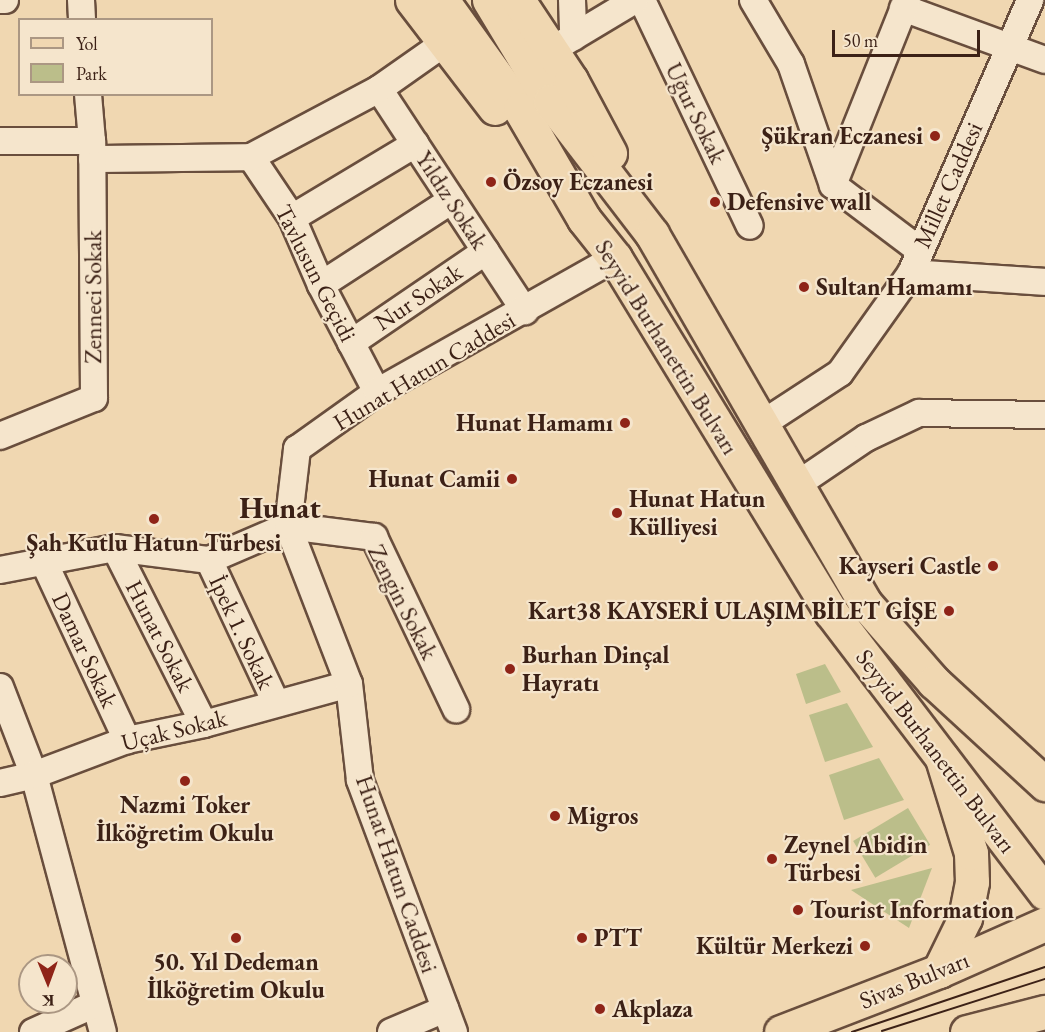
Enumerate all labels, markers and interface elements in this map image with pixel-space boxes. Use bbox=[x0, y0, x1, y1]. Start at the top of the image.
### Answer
legend bbox=[18, 18, 213, 96]
scale bar bbox=[835, 18, 984, 56]
text: 50 m bbox=[843, 29, 878, 52]
text: Yol bbox=[76, 32, 98, 55]
street label: Uğur Sokak bbox=[659, 58, 733, 168]
text: Park bbox=[76, 62, 107, 85]
street label: Millet Caddesi bbox=[907, 118, 989, 252]
place label: Şükran Eczanesi bbox=[762, 122, 923, 150]
marker: Şükran Eczanesi bbox=[928, 129, 942, 143]
street label: Yıldız Sokak bbox=[410, 146, 494, 254]
place label: Özsoy Eczanesi bbox=[503, 168, 653, 196]
marker: Özsoy Eczanesi bbox=[484, 175, 498, 189]
place label: Defensive wall bbox=[727, 188, 871, 216]
marker: Defensive wall bbox=[708, 195, 722, 209]
street label: Tavlusun Geçidi bbox=[269, 200, 363, 346]
street label: Zenneci Sokak bbox=[79, 230, 107, 364]
street label: Seyyid Burhanettin Bulvarı bbox=[589, 234, 745, 460]
street label: Nur Sokak bbox=[369, 257, 467, 337]
place label: Sultan Hamamı bbox=[816, 273, 972, 301]
marker: Sultan Hamamı bbox=[797, 280, 811, 294]
street label: Hunat Hatun Caddesi bbox=[328, 305, 520, 437]
place label: Hunat Hamamı bbox=[456, 409, 613, 437]
marker: Hunat Hamamı bbox=[618, 416, 632, 430]
place label: Hunat Camii bbox=[368, 465, 500, 493]
marker: Hunat Camii bbox=[505, 472, 519, 486]
place label: Hunat Hatun Külliyesi bbox=[629, 485, 765, 541]
district label: Hunat bbox=[239, 490, 321, 526]
marker: Hunat Hatun Külliyesi bbox=[610, 506, 624, 520]
marker: Şah Kutlu Hatun Türbesi bbox=[147, 512, 161, 526]
place label: Şah Kutlu Hatun Türbesi bbox=[27, 529, 281, 557]
street label: Zengin Sokak bbox=[362, 540, 444, 664]
place label: Kayseri Castle bbox=[839, 552, 981, 580]
marker: Kayseri Castle bbox=[986, 559, 1000, 573]
street label: İpek 1. Sokak bbox=[203, 570, 281, 694]
street label: Hunat Sokak bbox=[120, 575, 200, 697]
street label: Damar Sokak bbox=[46, 588, 124, 712]
place label: Kart38 KAYSERİ ULAŞIM BİLET GİŞE bbox=[528, 597, 937, 625]
marker: Kart38 KAYSERİ ULAŞIM BİLET GİŞE bbox=[942, 604, 956, 618]
place label: Burhan Dinçal Hayratı bbox=[522, 641, 669, 697]
street label: Seyyid Burhanettin Bulvarı bbox=[850, 643, 1022, 859]
marker: Burhan Dinçal Hayratı bbox=[503, 662, 517, 676]
street label: Uçak Sokak bbox=[118, 703, 230, 757]
street label: Hunat Hatun Caddesi bbox=[350, 771, 444, 977]
marker: Nazmi Toker İlköğretim Okulu bbox=[178, 774, 192, 788]
place label: Nazmi Toker İlköğretim Okulu bbox=[96, 791, 274, 847]
place label: Migros bbox=[567, 802, 638, 830]
marker: Migros bbox=[548, 809, 562, 823]
place label: Zeynel Abidin Türbesi bbox=[784, 831, 927, 887]
marker: Zeynel Abidin Türbesi bbox=[765, 852, 779, 866]
place label: Tourist Information bbox=[810, 896, 1014, 924]
marker: Tourist Information bbox=[791, 903, 805, 917]
place label: PTT bbox=[594, 924, 642, 952]
marker: 50. Yıl Dedeman İlköğretim Okulu bbox=[229, 931, 243, 945]
marker: PTT bbox=[575, 931, 589, 945]
place label: Kültür Merkezi bbox=[696, 932, 853, 960]
marker: Kültür Merkezi bbox=[858, 939, 872, 953]
street label: Sivas Bulvarı bbox=[855, 945, 973, 1015]
place label: 50. Yıl Dedeman İlköğretim Okulu bbox=[147, 948, 325, 1004]
north arrow bbox=[18, 954, 78, 1014]
text: K bbox=[42, 990, 55, 1011]
place label: Akplaza bbox=[612, 995, 693, 1023]
marker: Akplaza bbox=[593, 1002, 607, 1016]

